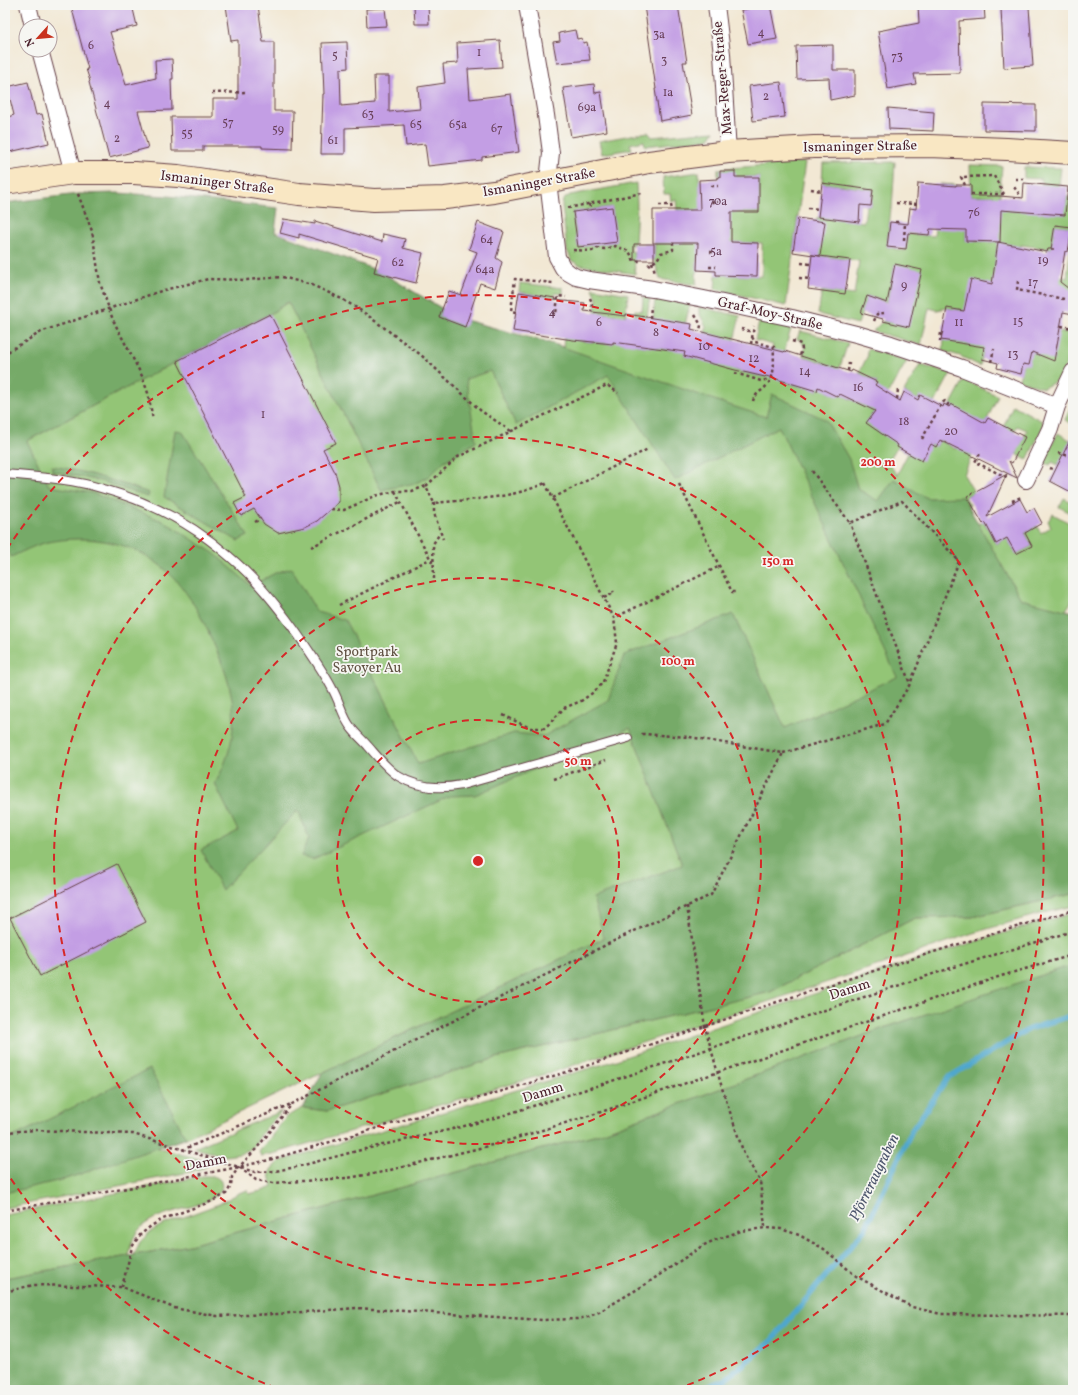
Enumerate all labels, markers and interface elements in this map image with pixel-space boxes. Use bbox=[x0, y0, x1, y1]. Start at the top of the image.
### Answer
north arrow bbox=[18, 18, 58, 58]
street label: Max-Reger-Straße bbox=[709, 20, 737, 136]
house number: 4 bbox=[757, 25, 765, 41]
house number: 3a bbox=[653, 27, 665, 43]
text: N bbox=[22, 35, 39, 49]
house number: 6 bbox=[88, 38, 94, 54]
house number: 1 bbox=[477, 45, 481, 61]
house number: 5 bbox=[332, 48, 338, 64]
house number: 73 bbox=[891, 49, 903, 65]
house number: 3 bbox=[661, 53, 667, 69]
house number: 1a bbox=[663, 85, 673, 101]
house number: 2 bbox=[763, 89, 769, 105]
house number: 4 bbox=[103, 96, 111, 112]
house number: 69a bbox=[578, 100, 596, 116]
house number: 63 bbox=[362, 107, 374, 123]
house number: 57 bbox=[222, 115, 234, 131]
house number: 65 bbox=[410, 117, 422, 133]
house number: 65a bbox=[449, 117, 467, 133]
house number: 67 bbox=[491, 121, 503, 137]
house number: 59 bbox=[272, 122, 284, 138]
house number: 55 bbox=[181, 126, 193, 142]
house number: 2 bbox=[114, 131, 120, 147]
house number: 61 bbox=[328, 133, 338, 149]
street label: Ismaninger Straße bbox=[803, 136, 918, 157]
street label: Ismaninger Straße bbox=[481, 164, 597, 202]
street label: Ismaninger Straße bbox=[159, 167, 275, 199]
house number: 70a bbox=[709, 194, 727, 210]
house number: 76 bbox=[968, 205, 980, 221]
house number: 64 bbox=[481, 232, 493, 248]
house number: 5a bbox=[710, 244, 722, 260]
house number: 19 bbox=[1038, 253, 1048, 269]
house number: 62 bbox=[392, 255, 404, 271]
house number: 64a bbox=[476, 262, 494, 278]
house number: 17 bbox=[1028, 275, 1038, 291]
house number: 9 bbox=[901, 278, 907, 294]
street label: Graf-Moy-Straße bbox=[716, 293, 825, 335]
house number: 4 bbox=[548, 305, 556, 321]
house number: 15 bbox=[1013, 314, 1023, 330]
house number: 6 bbox=[596, 315, 602, 331]
house number: 11 bbox=[954, 315, 964, 331]
house number: 8 bbox=[653, 325, 659, 341]
house number: 10 bbox=[698, 339, 710, 355]
house number: 13 bbox=[1008, 347, 1018, 363]
house number: 12 bbox=[748, 351, 760, 367]
house number: 14 bbox=[799, 364, 811, 380]
house number: 16 bbox=[853, 380, 863, 396]
house number: 1 bbox=[261, 407, 265, 423]
house number: 18 bbox=[899, 414, 909, 430]
house number: 20 bbox=[944, 424, 958, 440]
text: 200 m bbox=[860, 455, 896, 471]
text: 150 m bbox=[762, 554, 794, 570]
park label: Sportpark Savoyer Au bbox=[332, 643, 402, 678]
text: 100 m bbox=[661, 654, 695, 670]
text: 50 m bbox=[564, 754, 592, 770]
centre of rings bbox=[471, 854, 485, 868]
street label: Damm bbox=[827, 974, 873, 1006]
street label: Damm bbox=[520, 1078, 566, 1108]
water label: Pförreraugraben bbox=[845, 1131, 905, 1225]
street label: Damm bbox=[184, 1150, 228, 1176]

